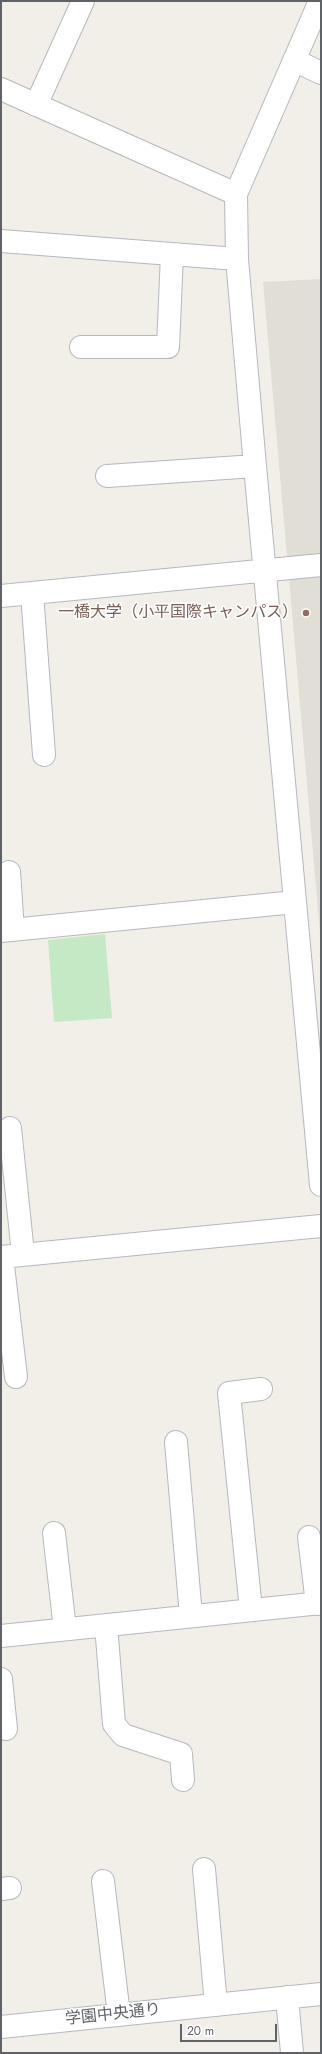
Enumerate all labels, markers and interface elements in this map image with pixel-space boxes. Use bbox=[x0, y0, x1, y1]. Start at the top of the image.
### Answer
place label: 一橋大学（小平国際キャンパス） bbox=[58, 603, 298, 623]
marker: 一橋大学（小平国際キャンパス） bbox=[301, 608, 311, 618]
street label: 学園中央通り bbox=[64, 2000, 162, 2030]
scale bar bbox=[182, 2016, 279, 2042]
text: 20 m bbox=[187, 2022, 214, 2040]

